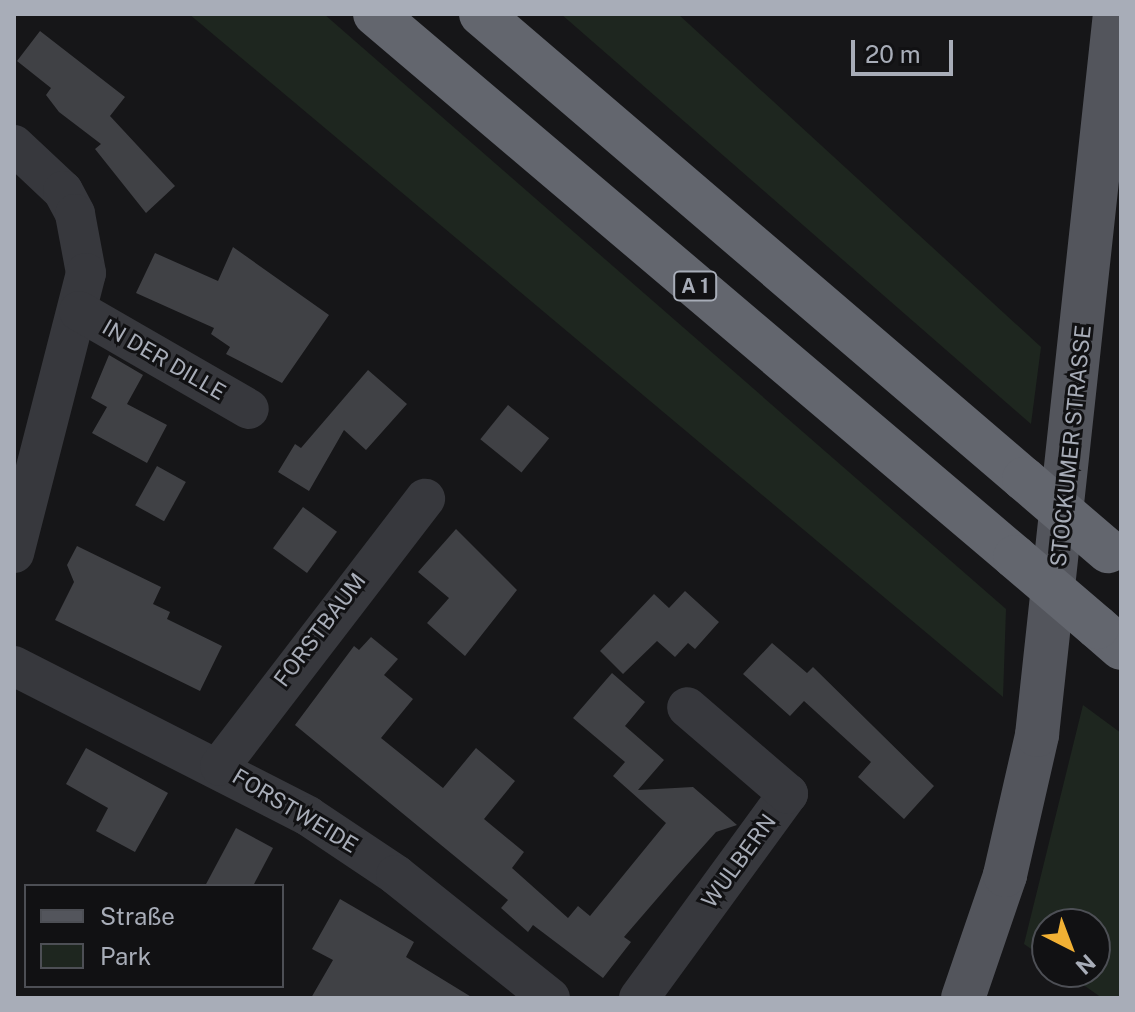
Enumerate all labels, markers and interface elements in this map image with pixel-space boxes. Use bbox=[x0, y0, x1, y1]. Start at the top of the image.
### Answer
scale bar bbox=[855, 24, 957, 74]
text: 20 m bbox=[865, 40, 921, 68]
road number: A 1 bbox=[673, 270, 717, 302]
street label: IN DER DILLE bbox=[98, 314, 230, 406]
street label: STOCKUMER STRASSE bbox=[1045, 324, 1097, 568]
street label: FORSTBAUM bbox=[269, 568, 371, 692]
street label: FORSTWEIDE bbox=[227, 763, 363, 859]
street label: WULBERN bbox=[696, 809, 782, 913]
legend bbox=[24, 884, 284, 988]
text: Straße bbox=[100, 902, 175, 930]
north arrow bbox=[1031, 908, 1111, 988]
text: Park bbox=[100, 942, 151, 970]
text: N bbox=[1071, 949, 1101, 980]

